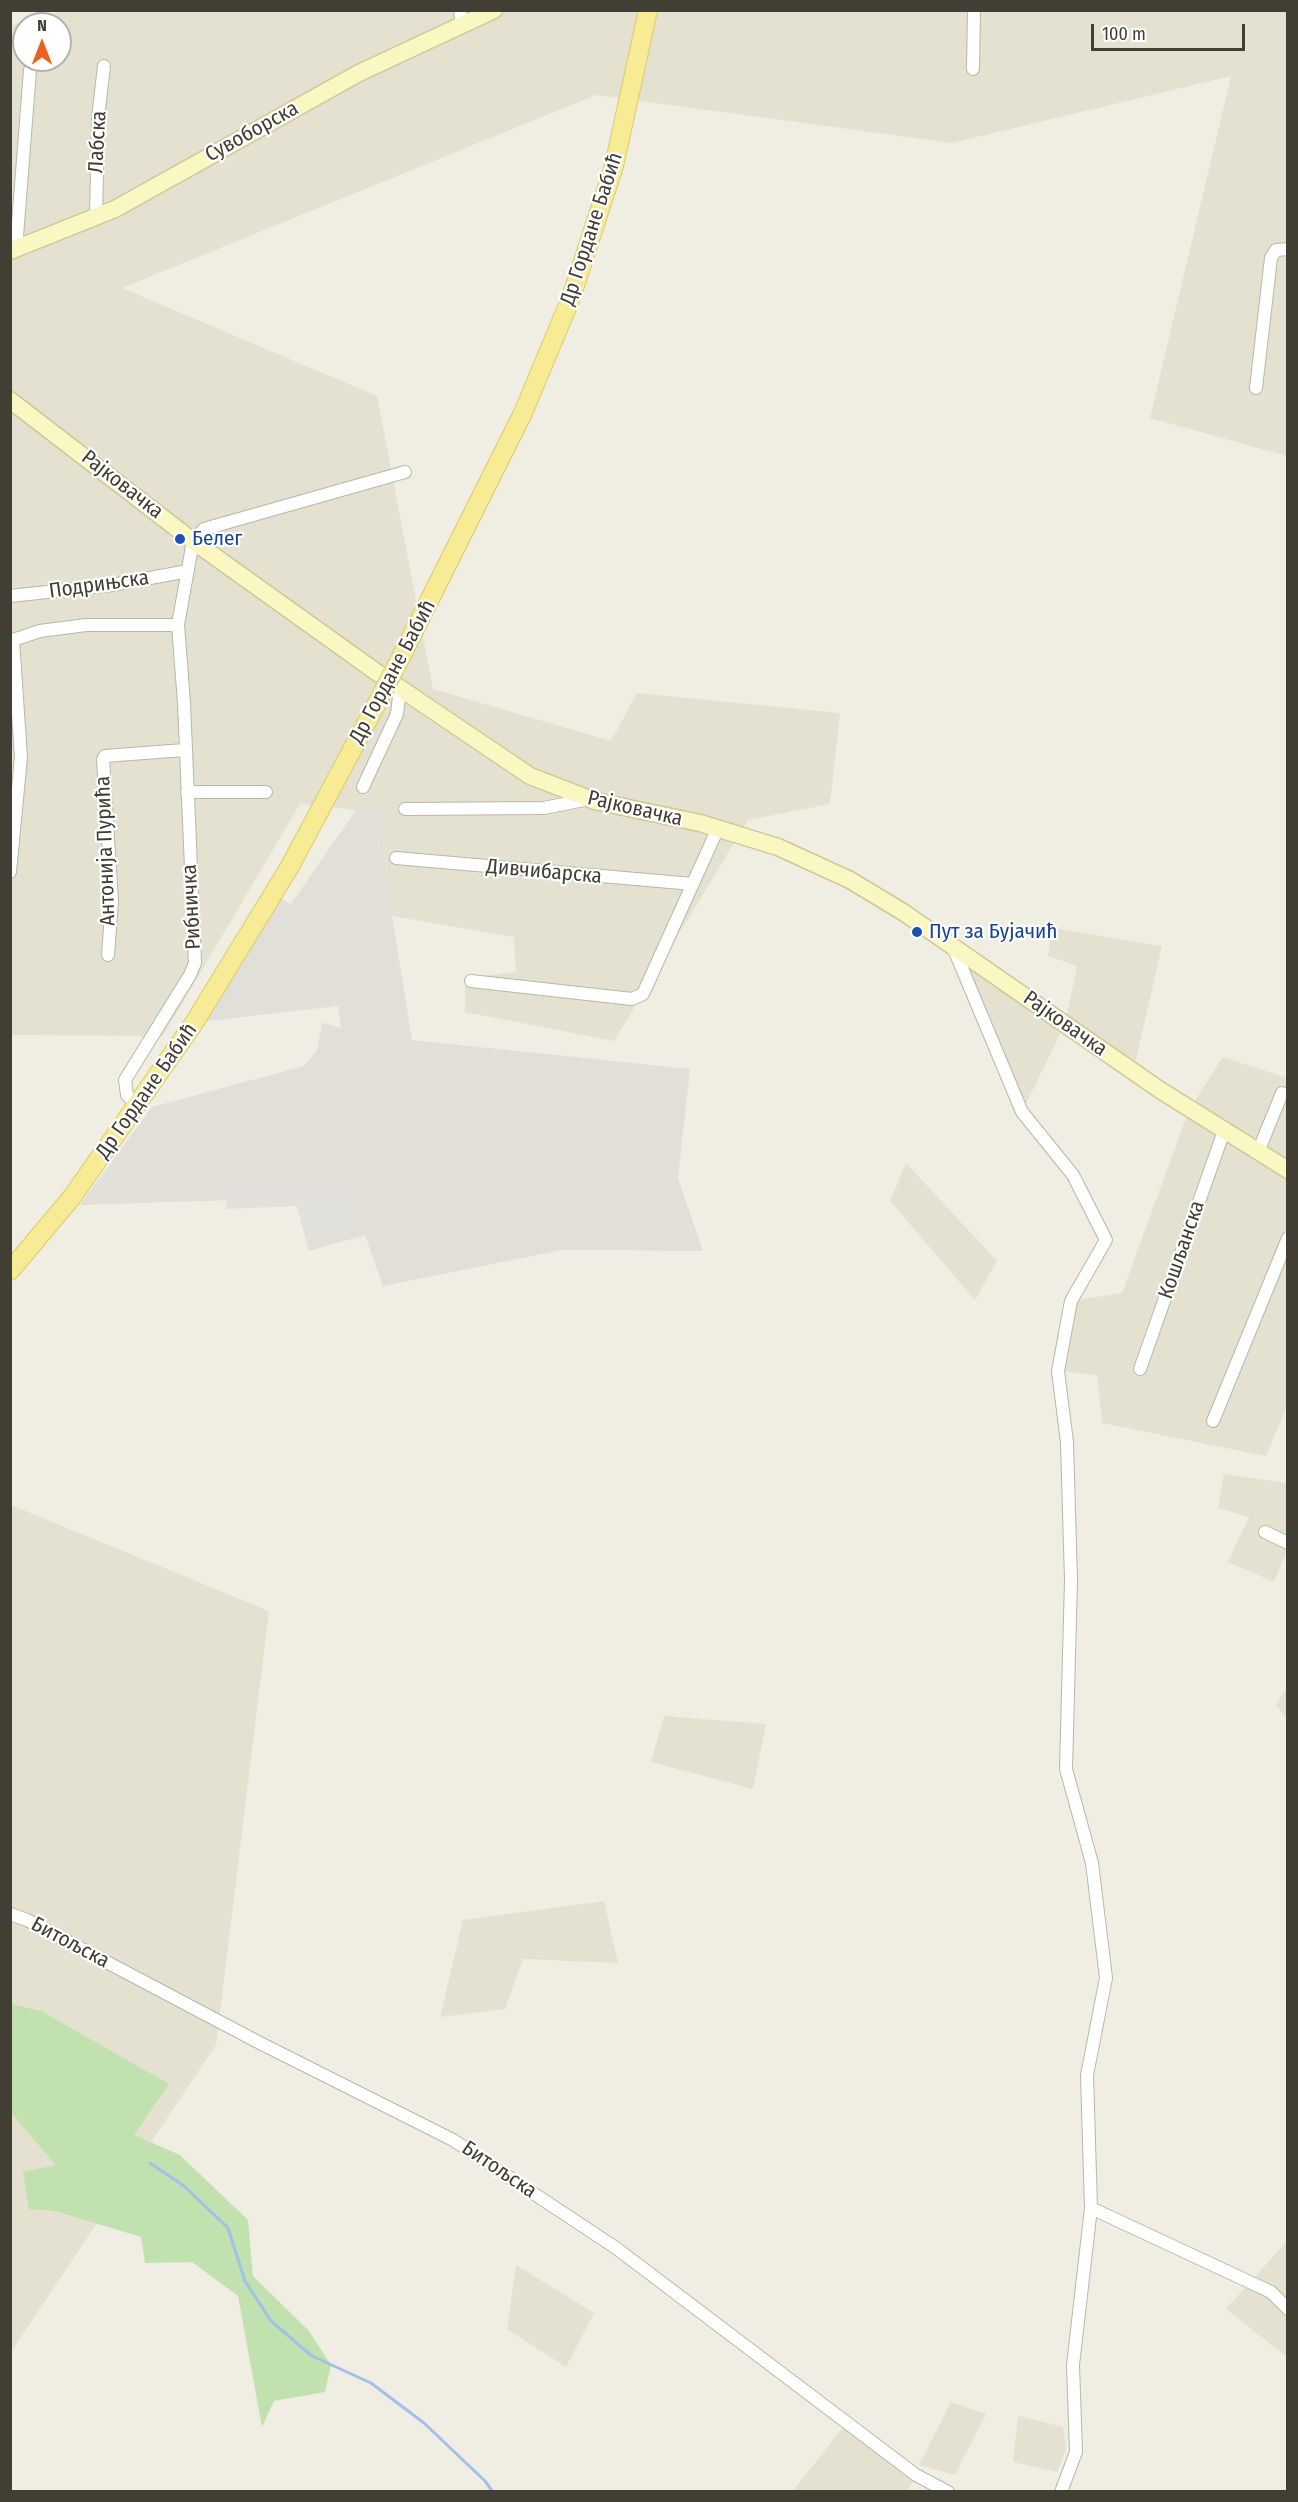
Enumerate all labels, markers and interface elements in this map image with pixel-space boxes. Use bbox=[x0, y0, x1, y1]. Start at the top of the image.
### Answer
north arrow bbox=[12, 12, 72, 72]
scale bar bbox=[1094, 12, 1248, 50]
text: N bbox=[37, 16, 47, 35]
text: 100 m bbox=[1102, 23, 1146, 45]
street label: Сувоборска bbox=[201, 96, 303, 168]
street label: Лабска bbox=[84, 110, 112, 174]
street label: Др Гордане Бабић bbox=[555, 149, 629, 309]
street label: Рајковачка bbox=[76, 445, 168, 525]
place label: Белег bbox=[192, 526, 242, 552]
marker: Белег bbox=[173, 532, 187, 546]
street label: Подрињска bbox=[47, 566, 151, 604]
street label: Др Гордане Бабић bbox=[344, 596, 442, 748]
street label: Антонија Пурића bbox=[91, 775, 121, 927]
street label: Рајковачка bbox=[585, 786, 685, 832]
street label: Дивчибарска bbox=[485, 854, 603, 890]
street label: Рибничка bbox=[177, 864, 207, 950]
place label: Пут за Бујачић bbox=[929, 919, 1058, 945]
marker: Пут за Бујачић bbox=[910, 925, 924, 939]
street label: Рајковачка bbox=[1018, 986, 1112, 1062]
street label: Др Гордане Бабић bbox=[91, 1018, 203, 1164]
street label: Кошљанска bbox=[1153, 1198, 1211, 1302]
street label: Битољска bbox=[27, 1912, 113, 1974]
street label: Битољска bbox=[457, 2136, 541, 2204]

